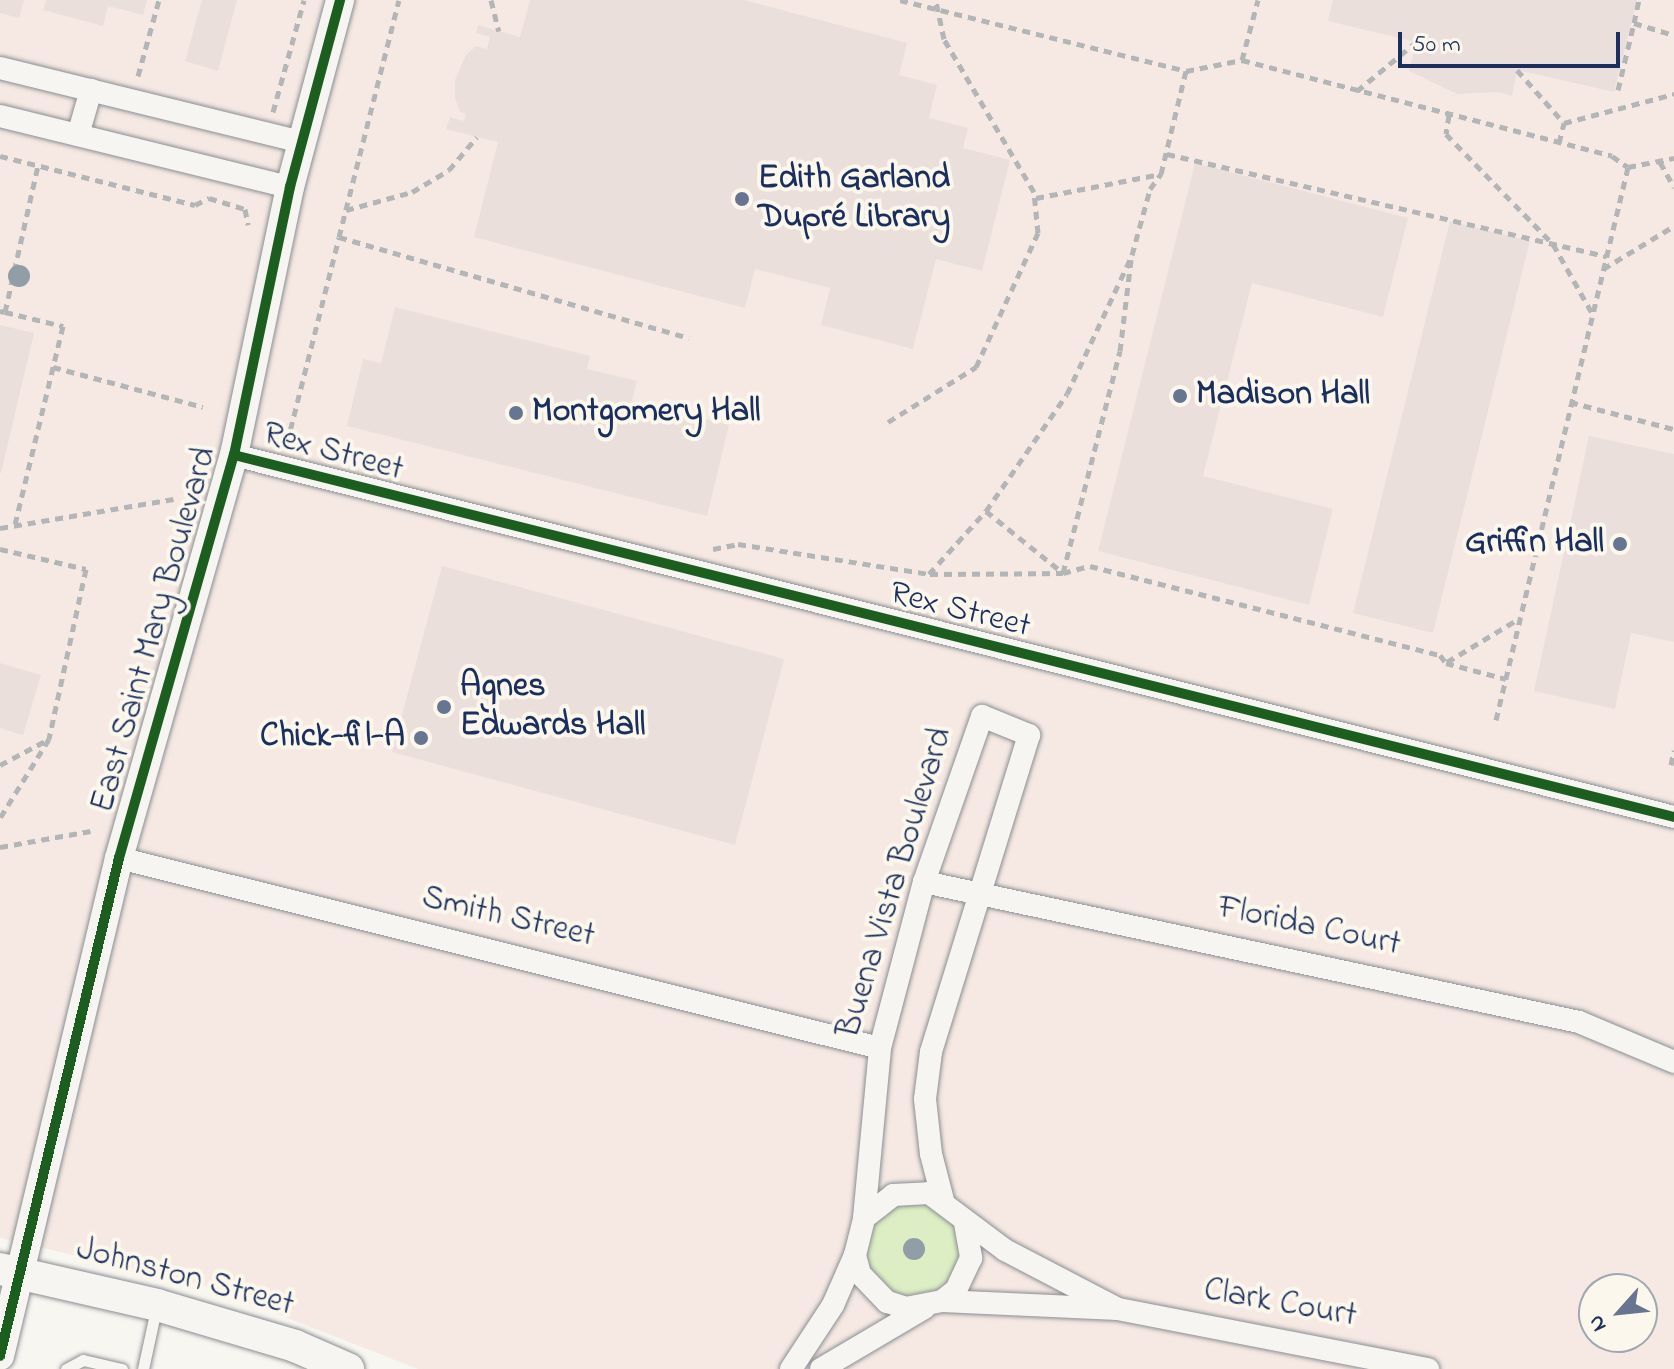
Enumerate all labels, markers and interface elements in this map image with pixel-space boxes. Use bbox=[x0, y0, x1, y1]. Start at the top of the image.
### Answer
scale bar bbox=[1402, 16, 1624, 66]
text: 50 m bbox=[1412, 28, 1461, 63]
place label: Edith Garland Dupré Library bbox=[758, 159, 950, 238]
marker: Edith Garland Dupré Library bbox=[733, 190, 751, 208]
place label: Madison Hall bbox=[1196, 376, 1370, 416]
marker: Madison Hall bbox=[1171, 387, 1189, 405]
place label: Montgomery Hall bbox=[532, 393, 761, 433]
marker: Montgomery Hall bbox=[507, 404, 525, 422]
street label: Rex Street bbox=[258, 415, 408, 491]
street label: East Saint Mary Boulevard bbox=[83, 443, 227, 817]
place label: Griffin Hall bbox=[1465, 524, 1604, 564]
marker: Griffin Hall bbox=[1611, 535, 1629, 553]
street label: Rex Street bbox=[885, 574, 1035, 648]
place label: Agnes Edwards Hall bbox=[460, 667, 645, 746]
marker: Agnes Edwards Hall bbox=[435, 698, 453, 716]
place label: Chick-fil-A bbox=[260, 718, 405, 758]
street label: Buena Vista Boulevard bbox=[829, 723, 963, 1043]
marker: Chick-fil-A bbox=[412, 729, 430, 747]
street label: Smith Street bbox=[418, 878, 598, 958]
street label: Florida Court bbox=[1214, 888, 1404, 966]
street label: Johnston Street bbox=[72, 1229, 298, 1327]
street label: Clark Court bbox=[1200, 1271, 1360, 1337]
north arrow bbox=[1578, 1273, 1658, 1353]
text: N bbox=[1581, 1309, 1616, 1337]

